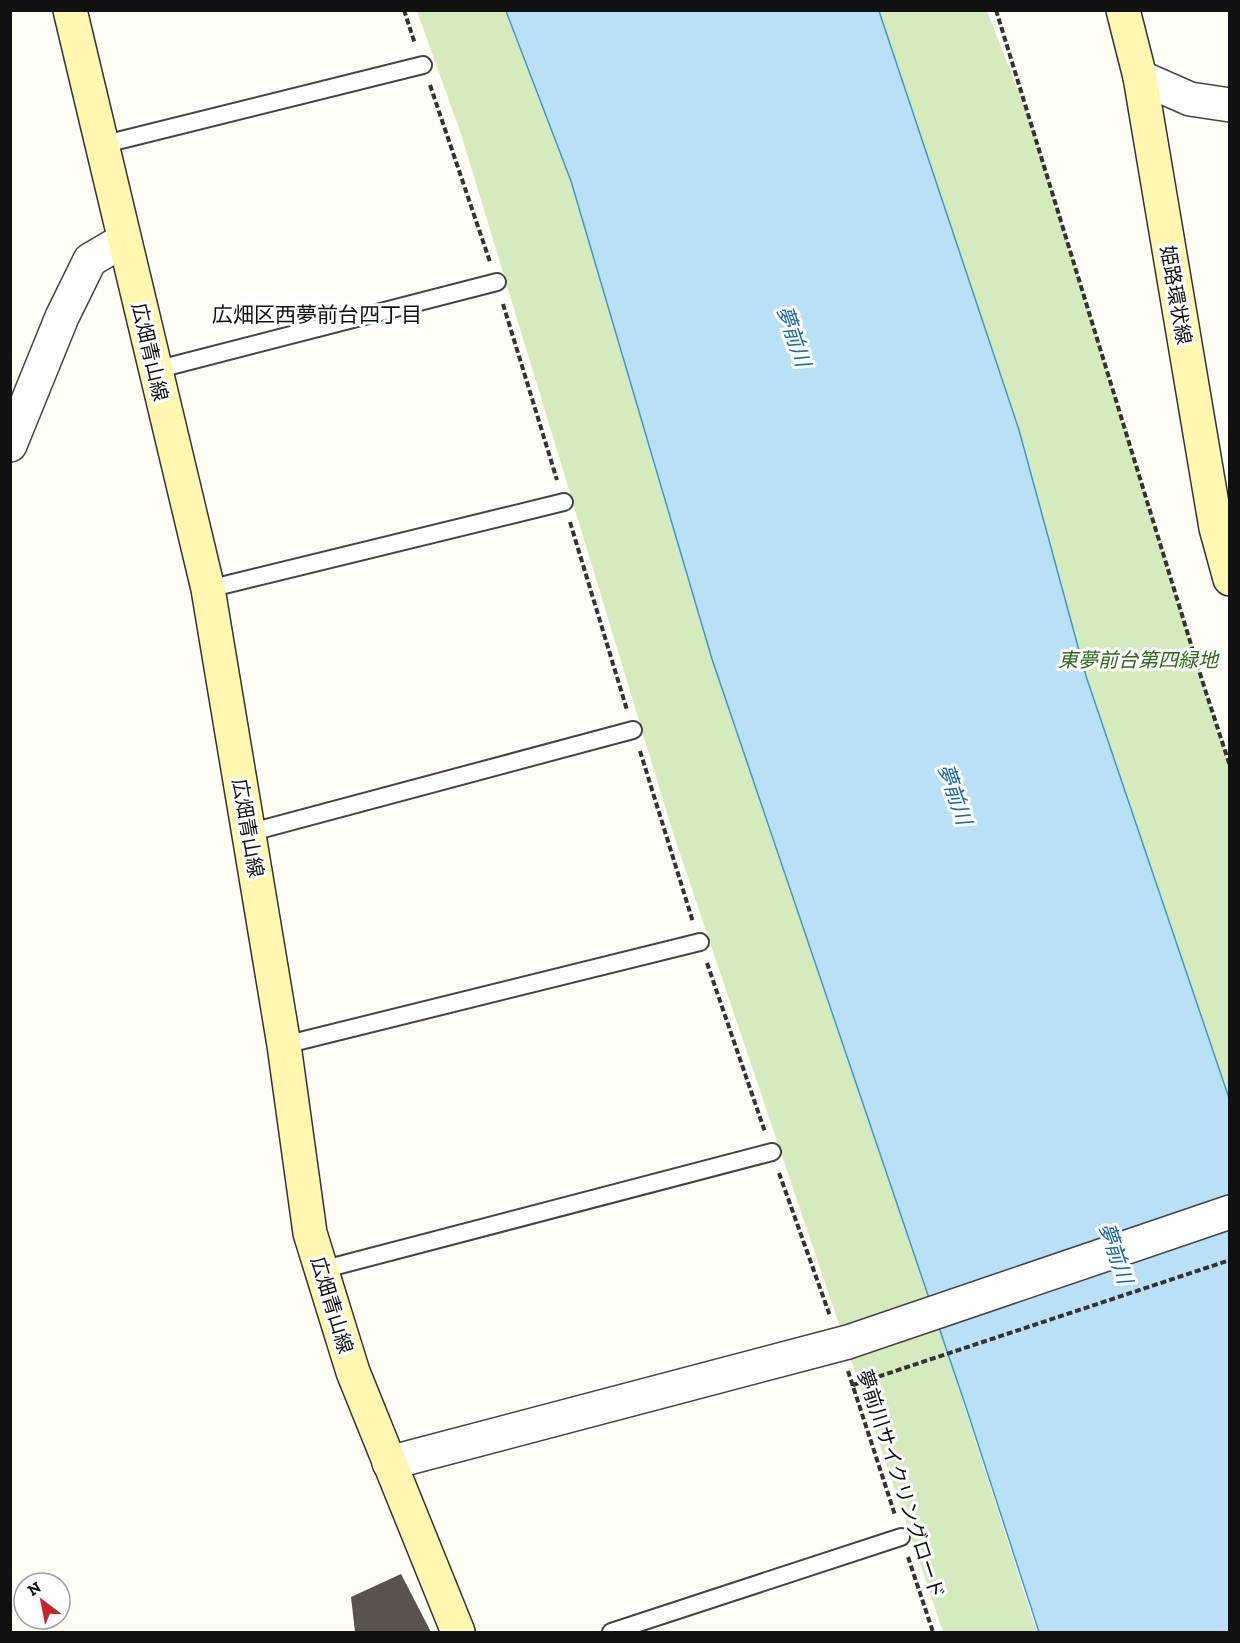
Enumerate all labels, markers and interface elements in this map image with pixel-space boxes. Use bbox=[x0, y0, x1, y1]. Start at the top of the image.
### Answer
street label: 姫路環状線 bbox=[1155, 244, 1197, 346]
street label: 広畑青山線 bbox=[127, 301, 173, 403]
district label: 広畑区西夢前台四丁目 bbox=[212, 302, 422, 327]
water label: 夢前川 bbox=[772, 302, 817, 372]
park label: 東夢前台第四緑地 bbox=[1058, 648, 1220, 672]
water label: 夢前川 bbox=[933, 760, 978, 830]
street label: 広畑青山線 bbox=[227, 777, 269, 879]
water label: 夢前川 bbox=[1094, 1219, 1139, 1289]
street label: 広畑青山線 bbox=[306, 1254, 358, 1356]
street label: 夢前川サイクリングロード bbox=[853, 1366, 949, 1602]
north arrow bbox=[12, 1571, 72, 1631]
text: N bbox=[24, 1577, 45, 1600]

